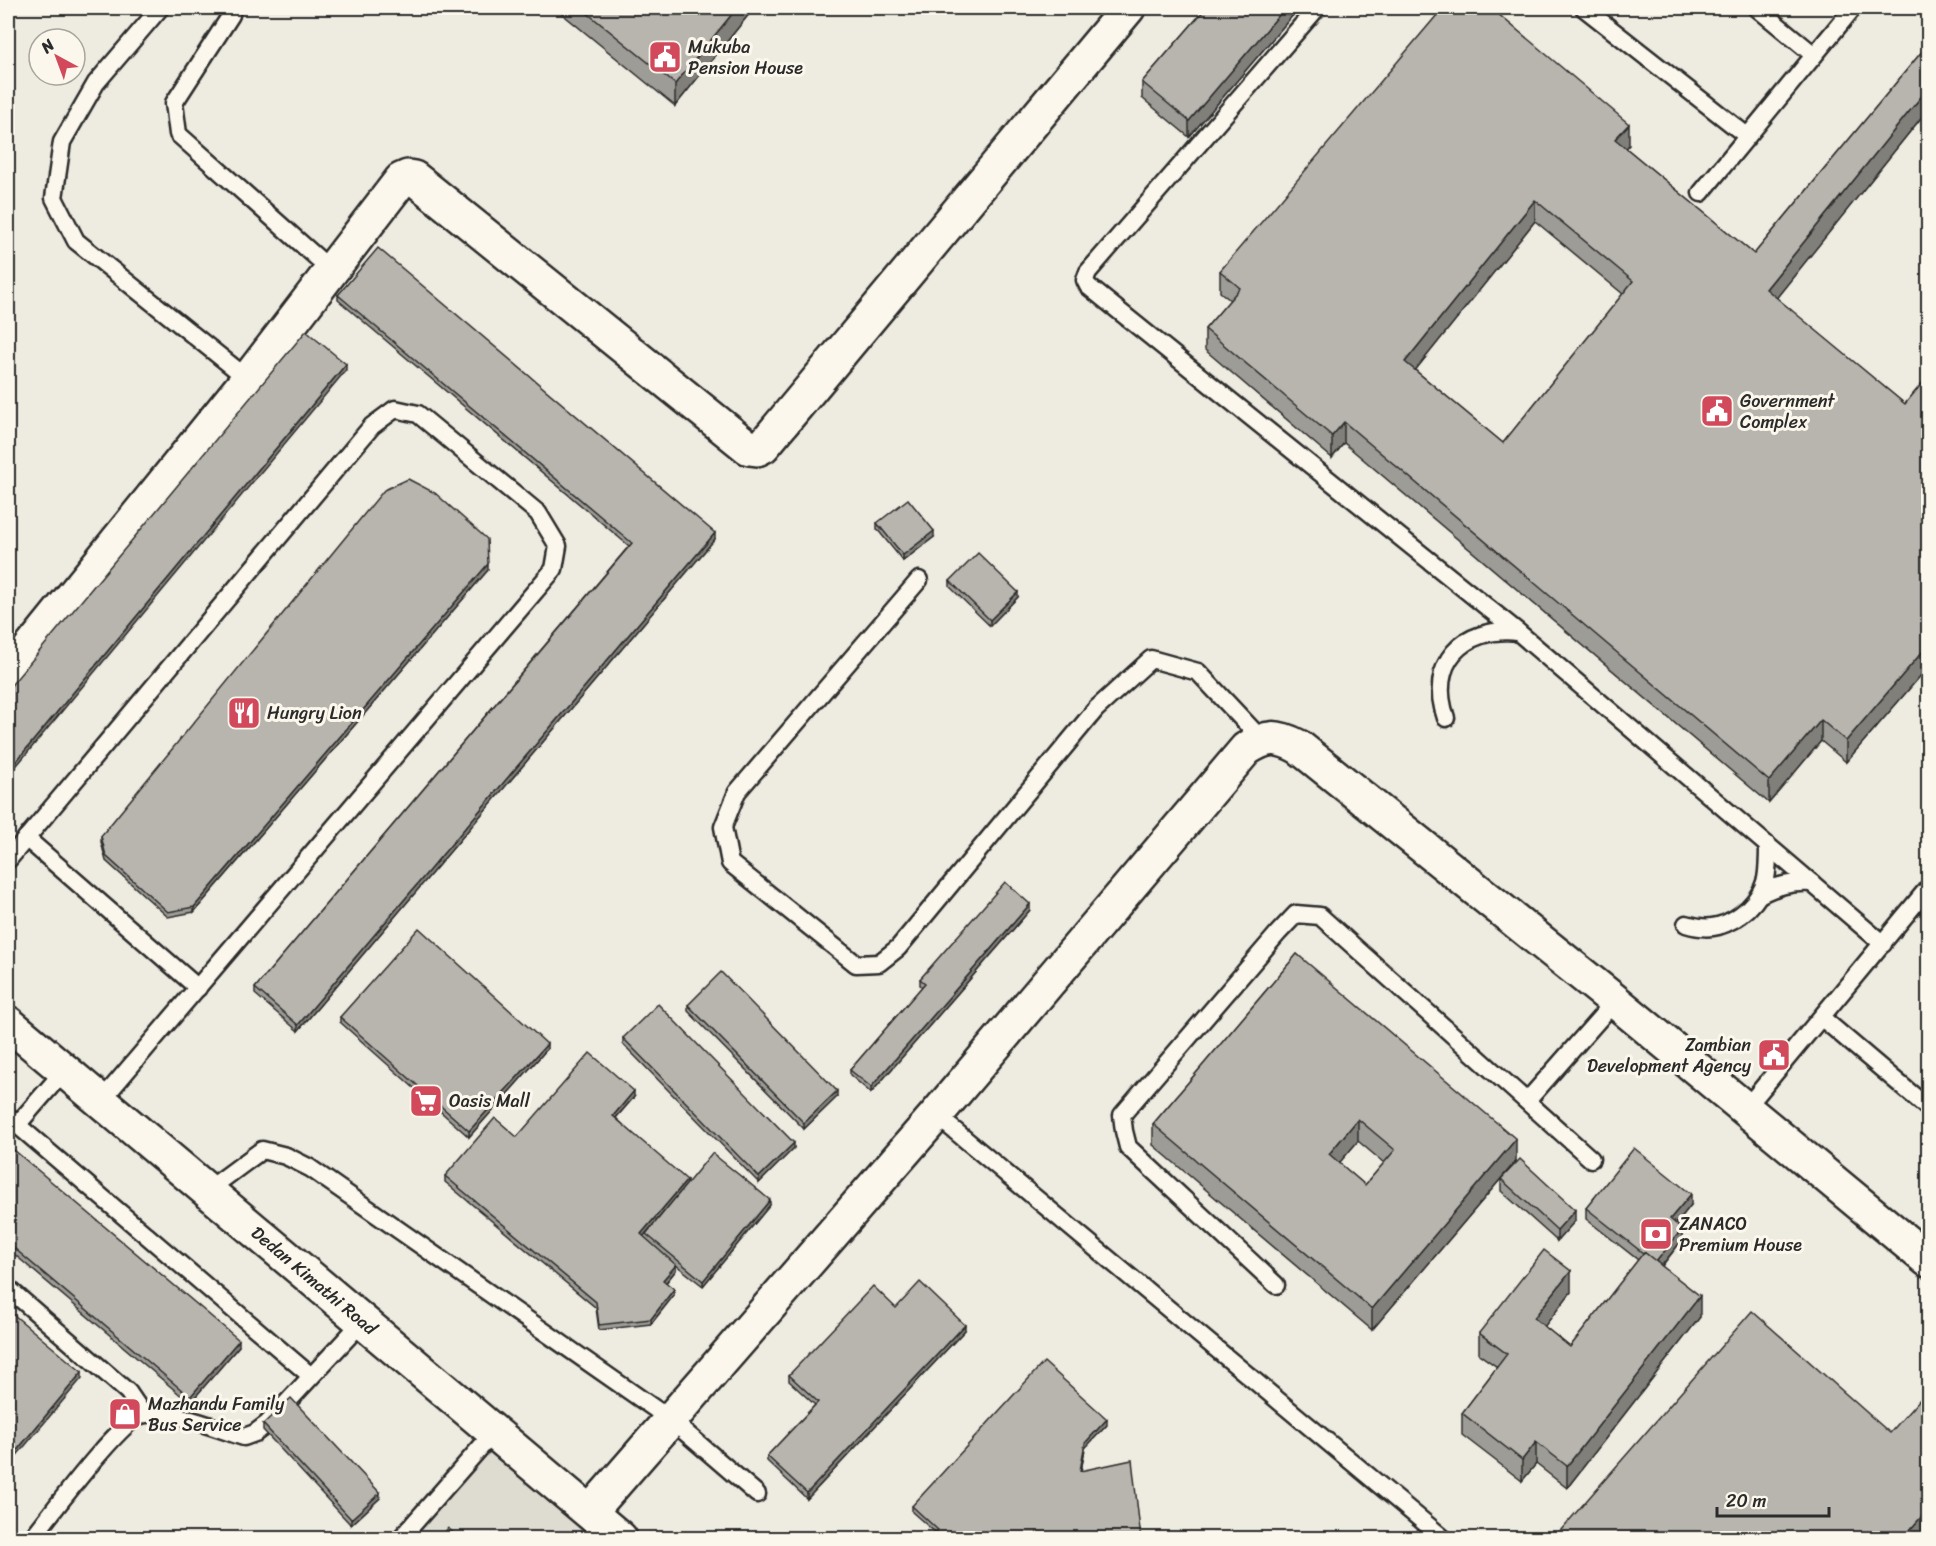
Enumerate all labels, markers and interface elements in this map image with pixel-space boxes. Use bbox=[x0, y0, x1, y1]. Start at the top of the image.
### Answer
north arrow bbox=[27, 27, 87, 87]
text: N bbox=[33, 31, 62, 61]
place label: Mukuba Pension House bbox=[688, 31, 803, 84]
public building icon: Mukuba Pension House bbox=[647, 39, 683, 75]
place label: Government Complex bbox=[1740, 385, 1835, 438]
public building icon: Government Complex bbox=[1699, 393, 1735, 429]
restaurant icon: Hungry Lion bbox=[226, 695, 262, 731]
place label: Hungry Lion bbox=[267, 697, 362, 729]
place label: Zambian Development Agency bbox=[1587, 1029, 1752, 1082]
public building icon: Zambian Development Agency bbox=[1756, 1037, 1792, 1073]
supermarket icon: Oasis Mall bbox=[408, 1083, 444, 1119]
place label: Oasis Mall bbox=[449, 1085, 531, 1117]
place label: ZANACO Premium House bbox=[1679, 1208, 1802, 1261]
bank icon: ZANACO Premium House bbox=[1638, 1216, 1674, 1252]
street label: Dedan Kimathi Road bbox=[244, 1218, 386, 1344]
place label: Mazhandu Family Bus Service bbox=[148, 1388, 285, 1441]
shop icon: Mazhandu Family Bus Service bbox=[107, 1396, 143, 1432]
scale bar bbox=[1717, 1480, 1830, 1518]
text: 20 m bbox=[1726, 1485, 1766, 1517]

